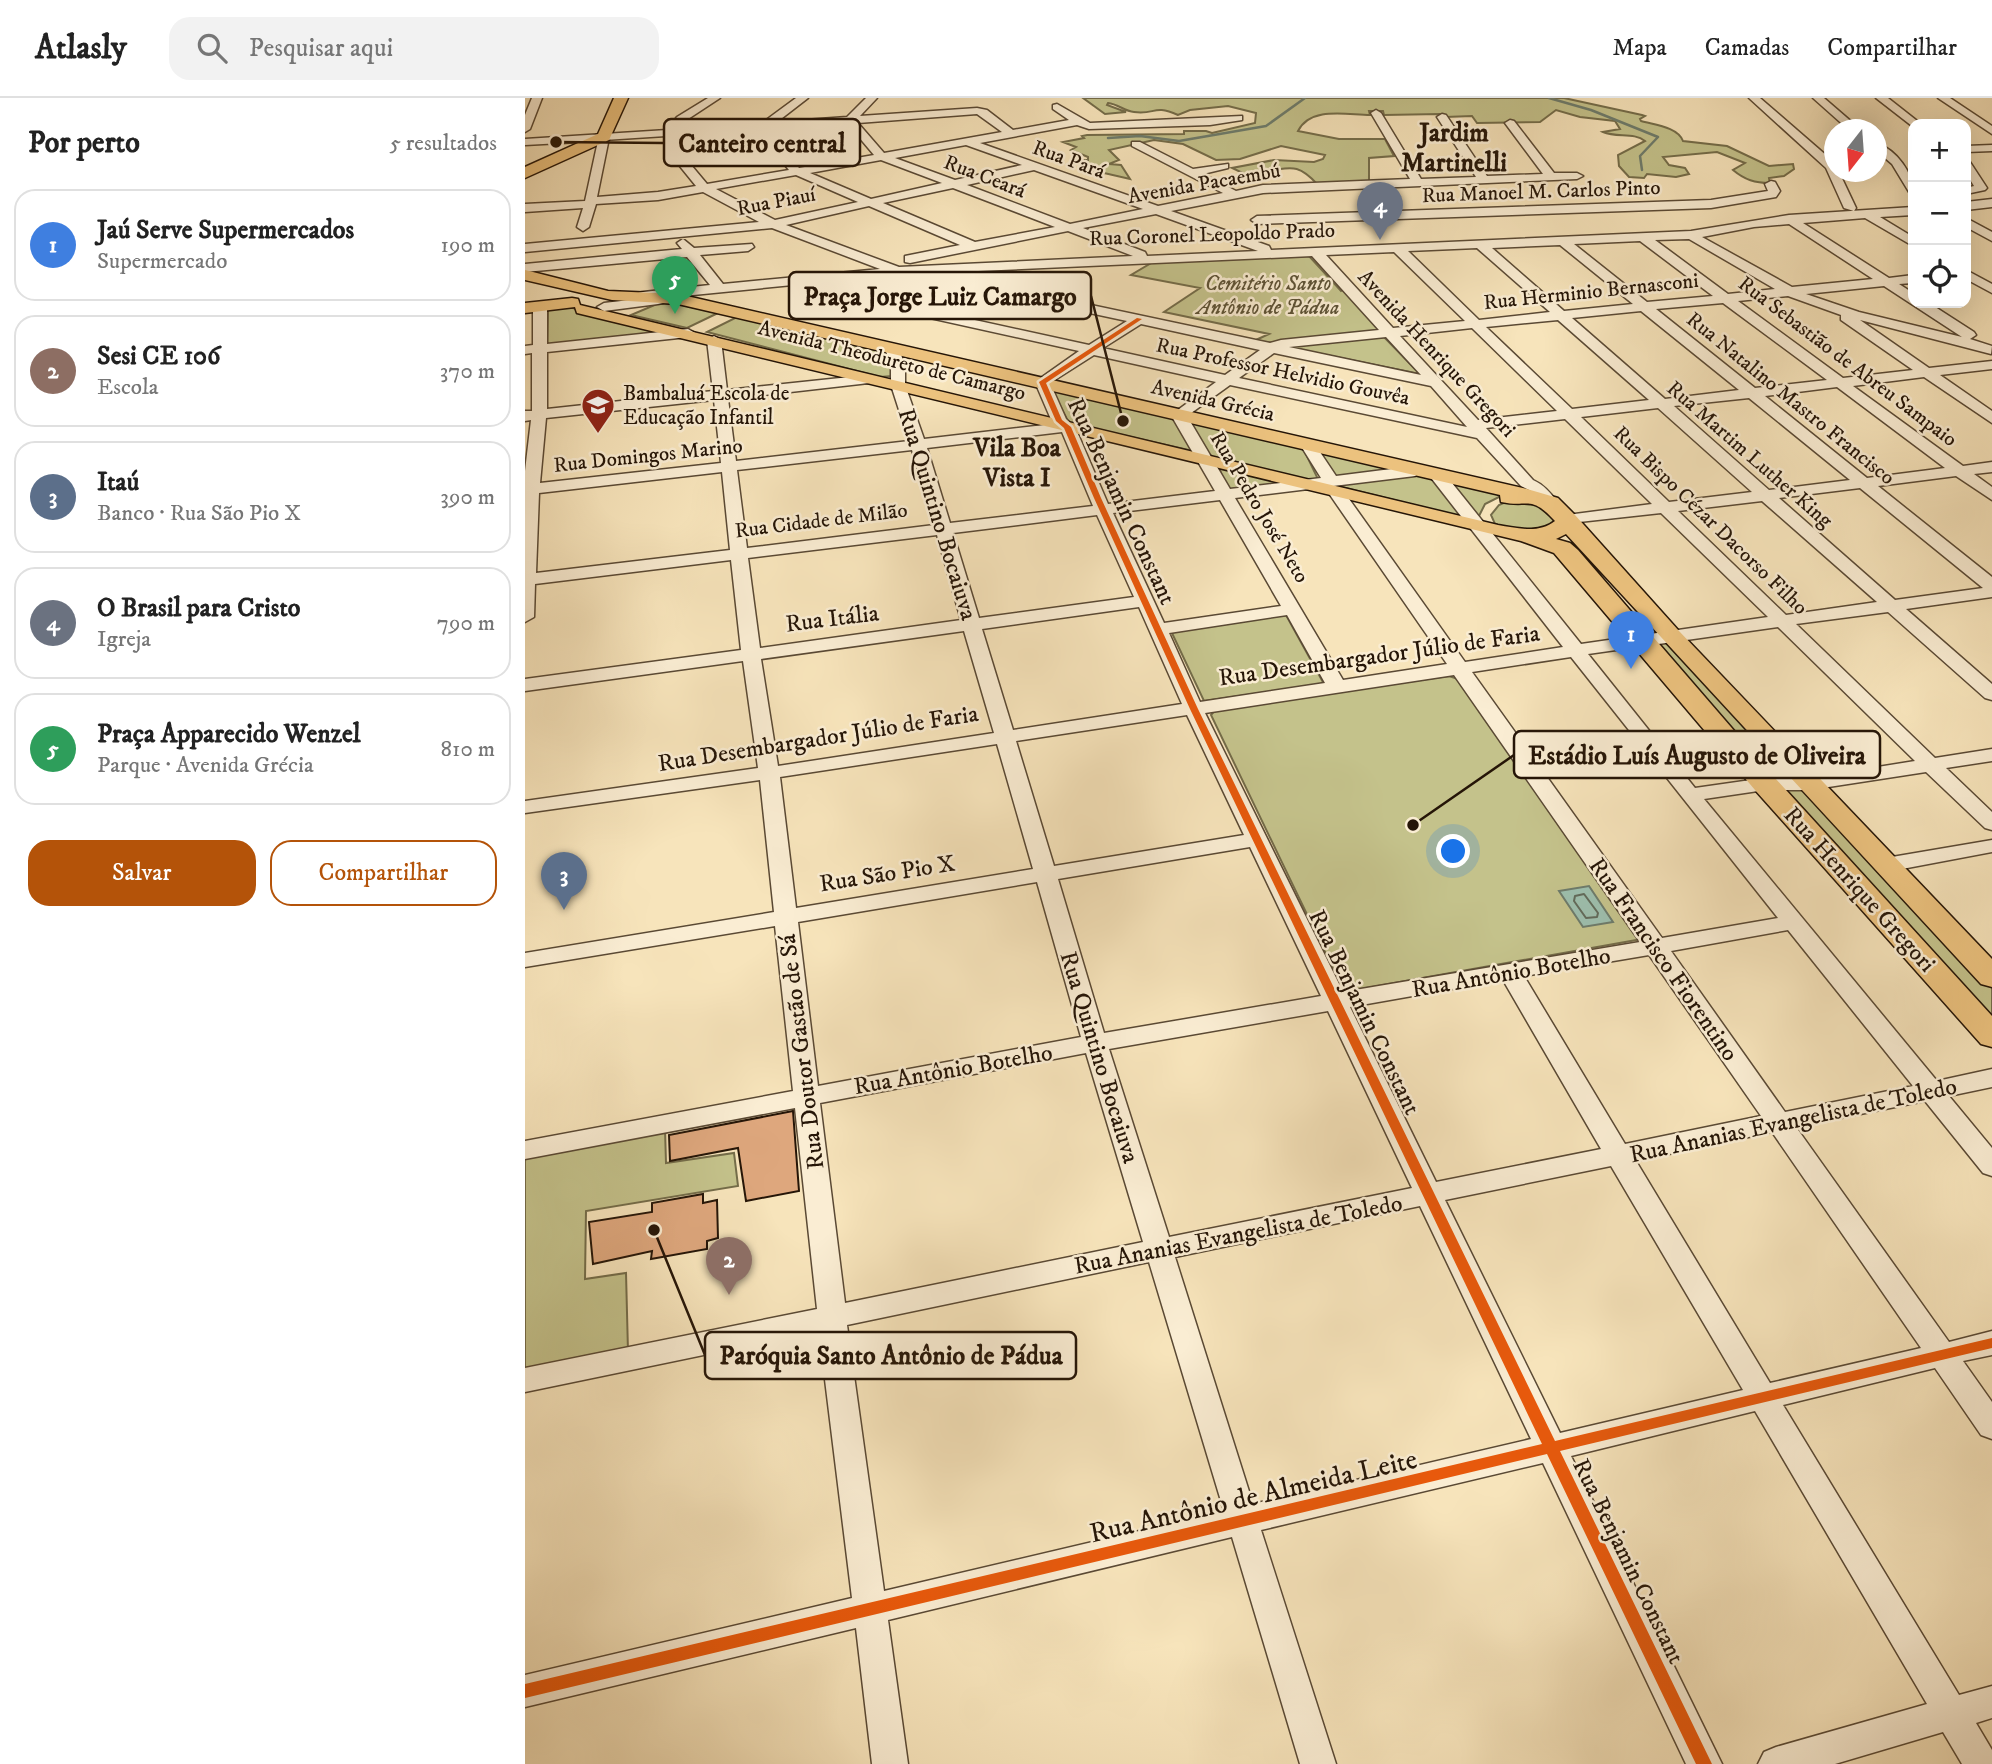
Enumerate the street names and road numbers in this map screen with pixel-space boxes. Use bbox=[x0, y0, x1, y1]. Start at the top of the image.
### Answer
street label: Rua Pará bbox=[1029, 135, 1109, 185]
street label: Rua Ceará bbox=[940, 149, 1029, 204]
street label: Avenida Pacaembú bbox=[1126, 158, 1283, 210]
street label: Rua Manoel M. Carlos Pinto bbox=[1421, 175, 1661, 209]
street label: Rua Piauí bbox=[735, 181, 819, 222]
street label: Rua Coronel Leopoldo Prado bbox=[1089, 218, 1335, 252]
street label: Avenida Henrique Gregori bbox=[1352, 264, 1521, 443]
street label: Rua Herminio Bernasconi bbox=[1482, 268, 1700, 316]
street label: Rua Sebastião de Abreu Sampaio bbox=[1733, 271, 1962, 453]
street label: Rua Natalino Mastro Francisco bbox=[1681, 307, 1900, 491]
street label: Avenida Theodureto de Camargo bbox=[755, 315, 1028, 407]
street label: Rua Professor Helvidio Gouvêa bbox=[1154, 332, 1412, 412]
street label: Avenida Grécia bbox=[1149, 374, 1277, 428]
street label: Rua Martim Luther King bbox=[1661, 376, 1838, 534]
street label: Rua Benjamin Constant bbox=[1060, 393, 1182, 610]
street label: Rua Quintino Bocaiuva bbox=[891, 405, 984, 625]
street label: Rua Bispo Cézar Dacorso Filho bbox=[1608, 421, 1813, 621]
street label: Rua Pedro José Neto bbox=[1204, 427, 1315, 588]
street label: Rua Domingos Marino bbox=[552, 433, 744, 479]
street label: Rua Cidade de Milão bbox=[733, 498, 909, 544]
street label: Rua Itália bbox=[784, 598, 881, 640]
street label: Rua Desembargador Júlio de Faria bbox=[1217, 618, 1542, 693]
street label: Rua Desembargador Júlio de Faria bbox=[656, 699, 981, 779]
street label: Rua Henrique Gregori bbox=[1777, 801, 1942, 979]
street label: Rua São Pio X bbox=[817, 848, 957, 900]
street label: Rua Francisco Fiorentino bbox=[1582, 852, 1745, 1067]
street label: Rua Benjamin Constant bbox=[1301, 905, 1427, 1120]
street label: Rua Doutor Gastão de Sá bbox=[773, 932, 831, 1171]
street label: Rua Antônio Botelho bbox=[1409, 941, 1613, 1005]
street label: Rua Quintino Bocaiuva bbox=[1053, 948, 1146, 1168]
street label: Rua Antônio Botelho bbox=[851, 1038, 1055, 1102]
street label: Rua Ananias Evangelista de Toledo bbox=[1627, 1072, 1960, 1170]
street label: Rua Ananias Evangelista de Toledo bbox=[1071, 1188, 1405, 1282]
street label: Rua Antônio de Almeida Leite bbox=[1086, 1442, 1421, 1551]
street label: Rua Benjamin Constant bbox=[1565, 1454, 1691, 1669]

